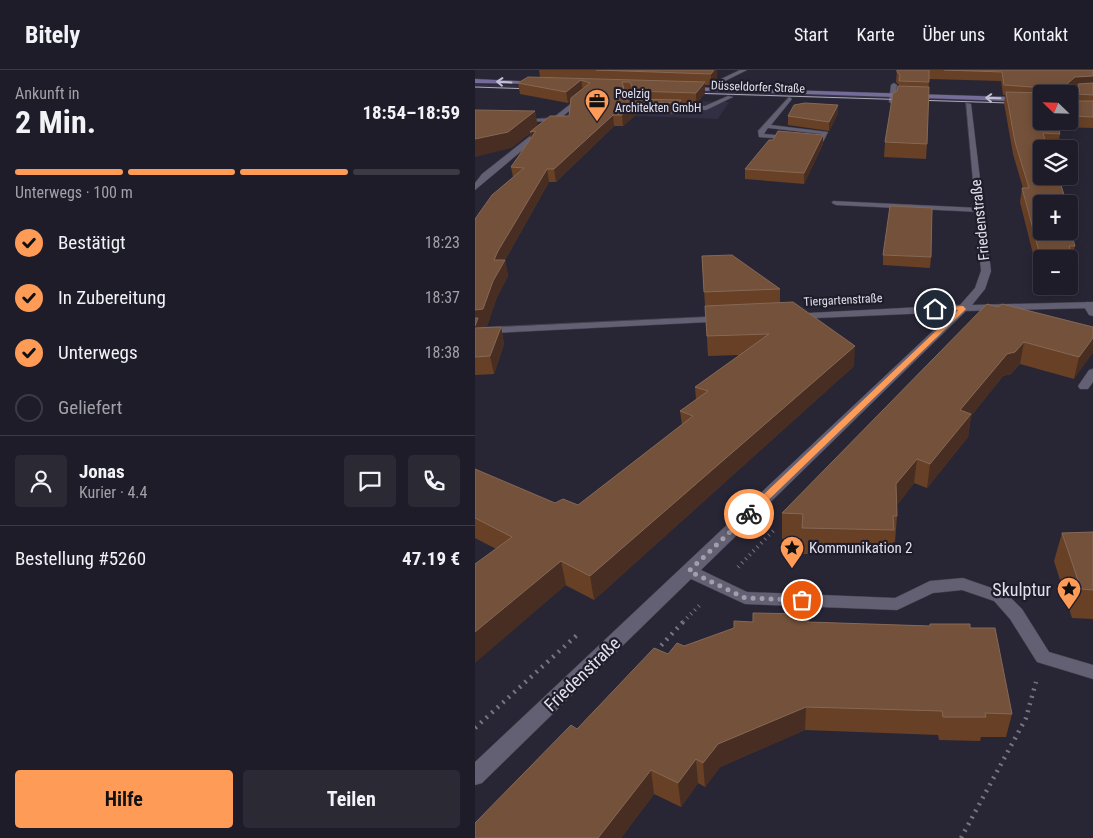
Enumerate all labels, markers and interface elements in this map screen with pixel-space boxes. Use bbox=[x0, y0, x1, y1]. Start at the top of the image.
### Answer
text: Bitely bbox=[25, 21, 80, 49]
text: Start bbox=[794, 24, 828, 45]
text: Karte bbox=[856, 24, 895, 45]
text: Über uns bbox=[923, 24, 985, 45]
text: Kontakt bbox=[1013, 24, 1068, 45]
one-way arrow bbox=[497, 78, 513, 87]
street label: Düsseldorfer Straße bbox=[711, 78, 806, 96]
text: Ankunft in bbox=[15, 84, 80, 103]
north arrow bbox=[1033, 85, 1077, 130]
map controls bbox=[1033, 85, 1078, 295]
place label: Poelzig Architekten GmbH bbox=[615, 87, 701, 115]
office icon: Poelzig Architekten GmbH bbox=[584, 88, 610, 122]
one-way arrow bbox=[985, 94, 1001, 103]
text: 18:54–18:59 bbox=[362, 101, 460, 124]
text: 2 Min. bbox=[15, 103, 96, 141]
button: layers bbox=[1033, 140, 1078, 185]
street label: Friedenstraße bbox=[967, 179, 993, 261]
text: Unterwegs · 100 m bbox=[15, 183, 133, 202]
button: + bbox=[1033, 195, 1078, 240]
icon: check bbox=[15, 229, 43, 257]
text: Bestätigt bbox=[58, 231, 126, 254]
text: 18:23 bbox=[425, 233, 460, 252]
button: − bbox=[1033, 250, 1078, 295]
icon: check bbox=[15, 284, 43, 312]
text: In Zubereitung bbox=[58, 286, 166, 309]
text: 18:37 bbox=[425, 288, 460, 307]
pin bbox=[914, 288, 956, 330]
street label: Tiergartenstraße bbox=[803, 291, 883, 309]
icon: home bbox=[921, 295, 949, 323]
icon: check bbox=[15, 339, 43, 367]
text: Unterwegs bbox=[58, 341, 138, 364]
text: 18:38 bbox=[425, 343, 460, 362]
text: Geliefert bbox=[58, 396, 122, 419]
button: person bbox=[15, 455, 67, 507]
button: chat bbox=[344, 455, 396, 507]
button: phone bbox=[408, 455, 460, 507]
text: Jonas bbox=[79, 460, 125, 483]
text: Kurier · 4.4 bbox=[79, 483, 147, 502]
courier bbox=[724, 489, 774, 539]
icon: bike bbox=[735, 500, 763, 528]
place icon: Kommunikation 2 bbox=[779, 535, 805, 569]
place label: Kommunikation 2 bbox=[809, 539, 913, 557]
text: Bestellung #5260 bbox=[15, 547, 146, 570]
text: 47.19 € bbox=[402, 547, 460, 570]
place icon: Skulptur bbox=[1056, 576, 1082, 610]
pin bbox=[781, 579, 823, 621]
place label: Skulptur bbox=[992, 579, 1052, 600]
icon: bag bbox=[788, 586, 816, 614]
street label: Friedenstraße bbox=[540, 633, 624, 715]
button: Hilfe bbox=[15, 770, 233, 828]
button: Teilen bbox=[243, 770, 460, 828]

